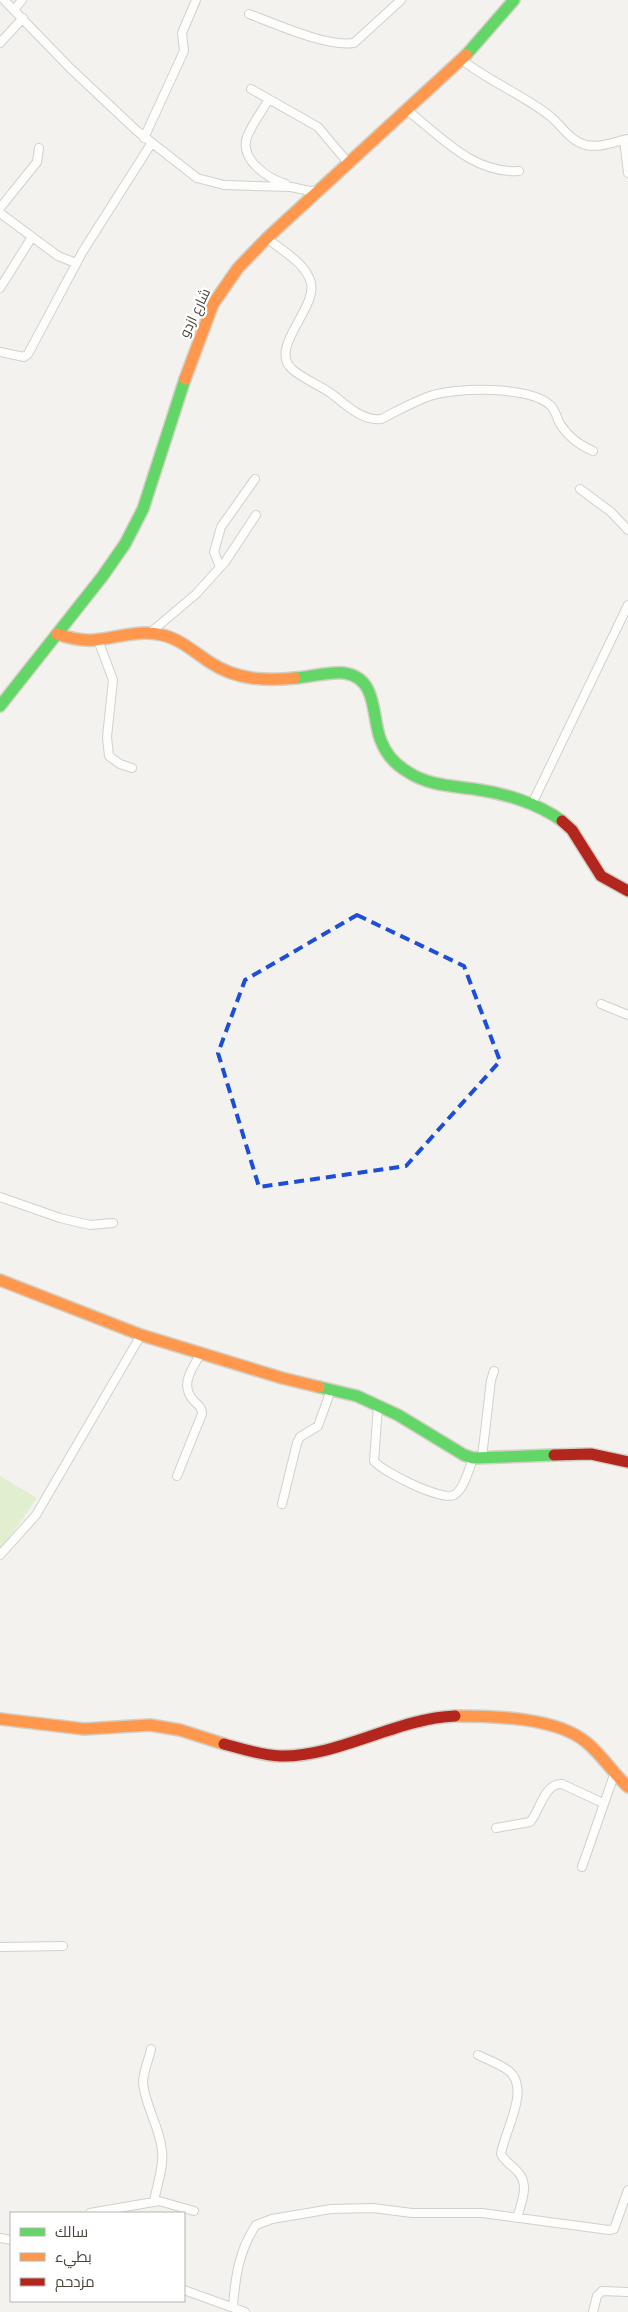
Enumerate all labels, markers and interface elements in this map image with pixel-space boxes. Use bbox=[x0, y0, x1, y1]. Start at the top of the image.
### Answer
street label: شارع ازدو bbox=[176, 286, 214, 340]
legend bbox=[10, 2212, 185, 2302]
text: سالك bbox=[55, 2223, 88, 2241]
text: بطيء bbox=[55, 2248, 92, 2269]
text: مزدحم bbox=[55, 2273, 95, 2292]

